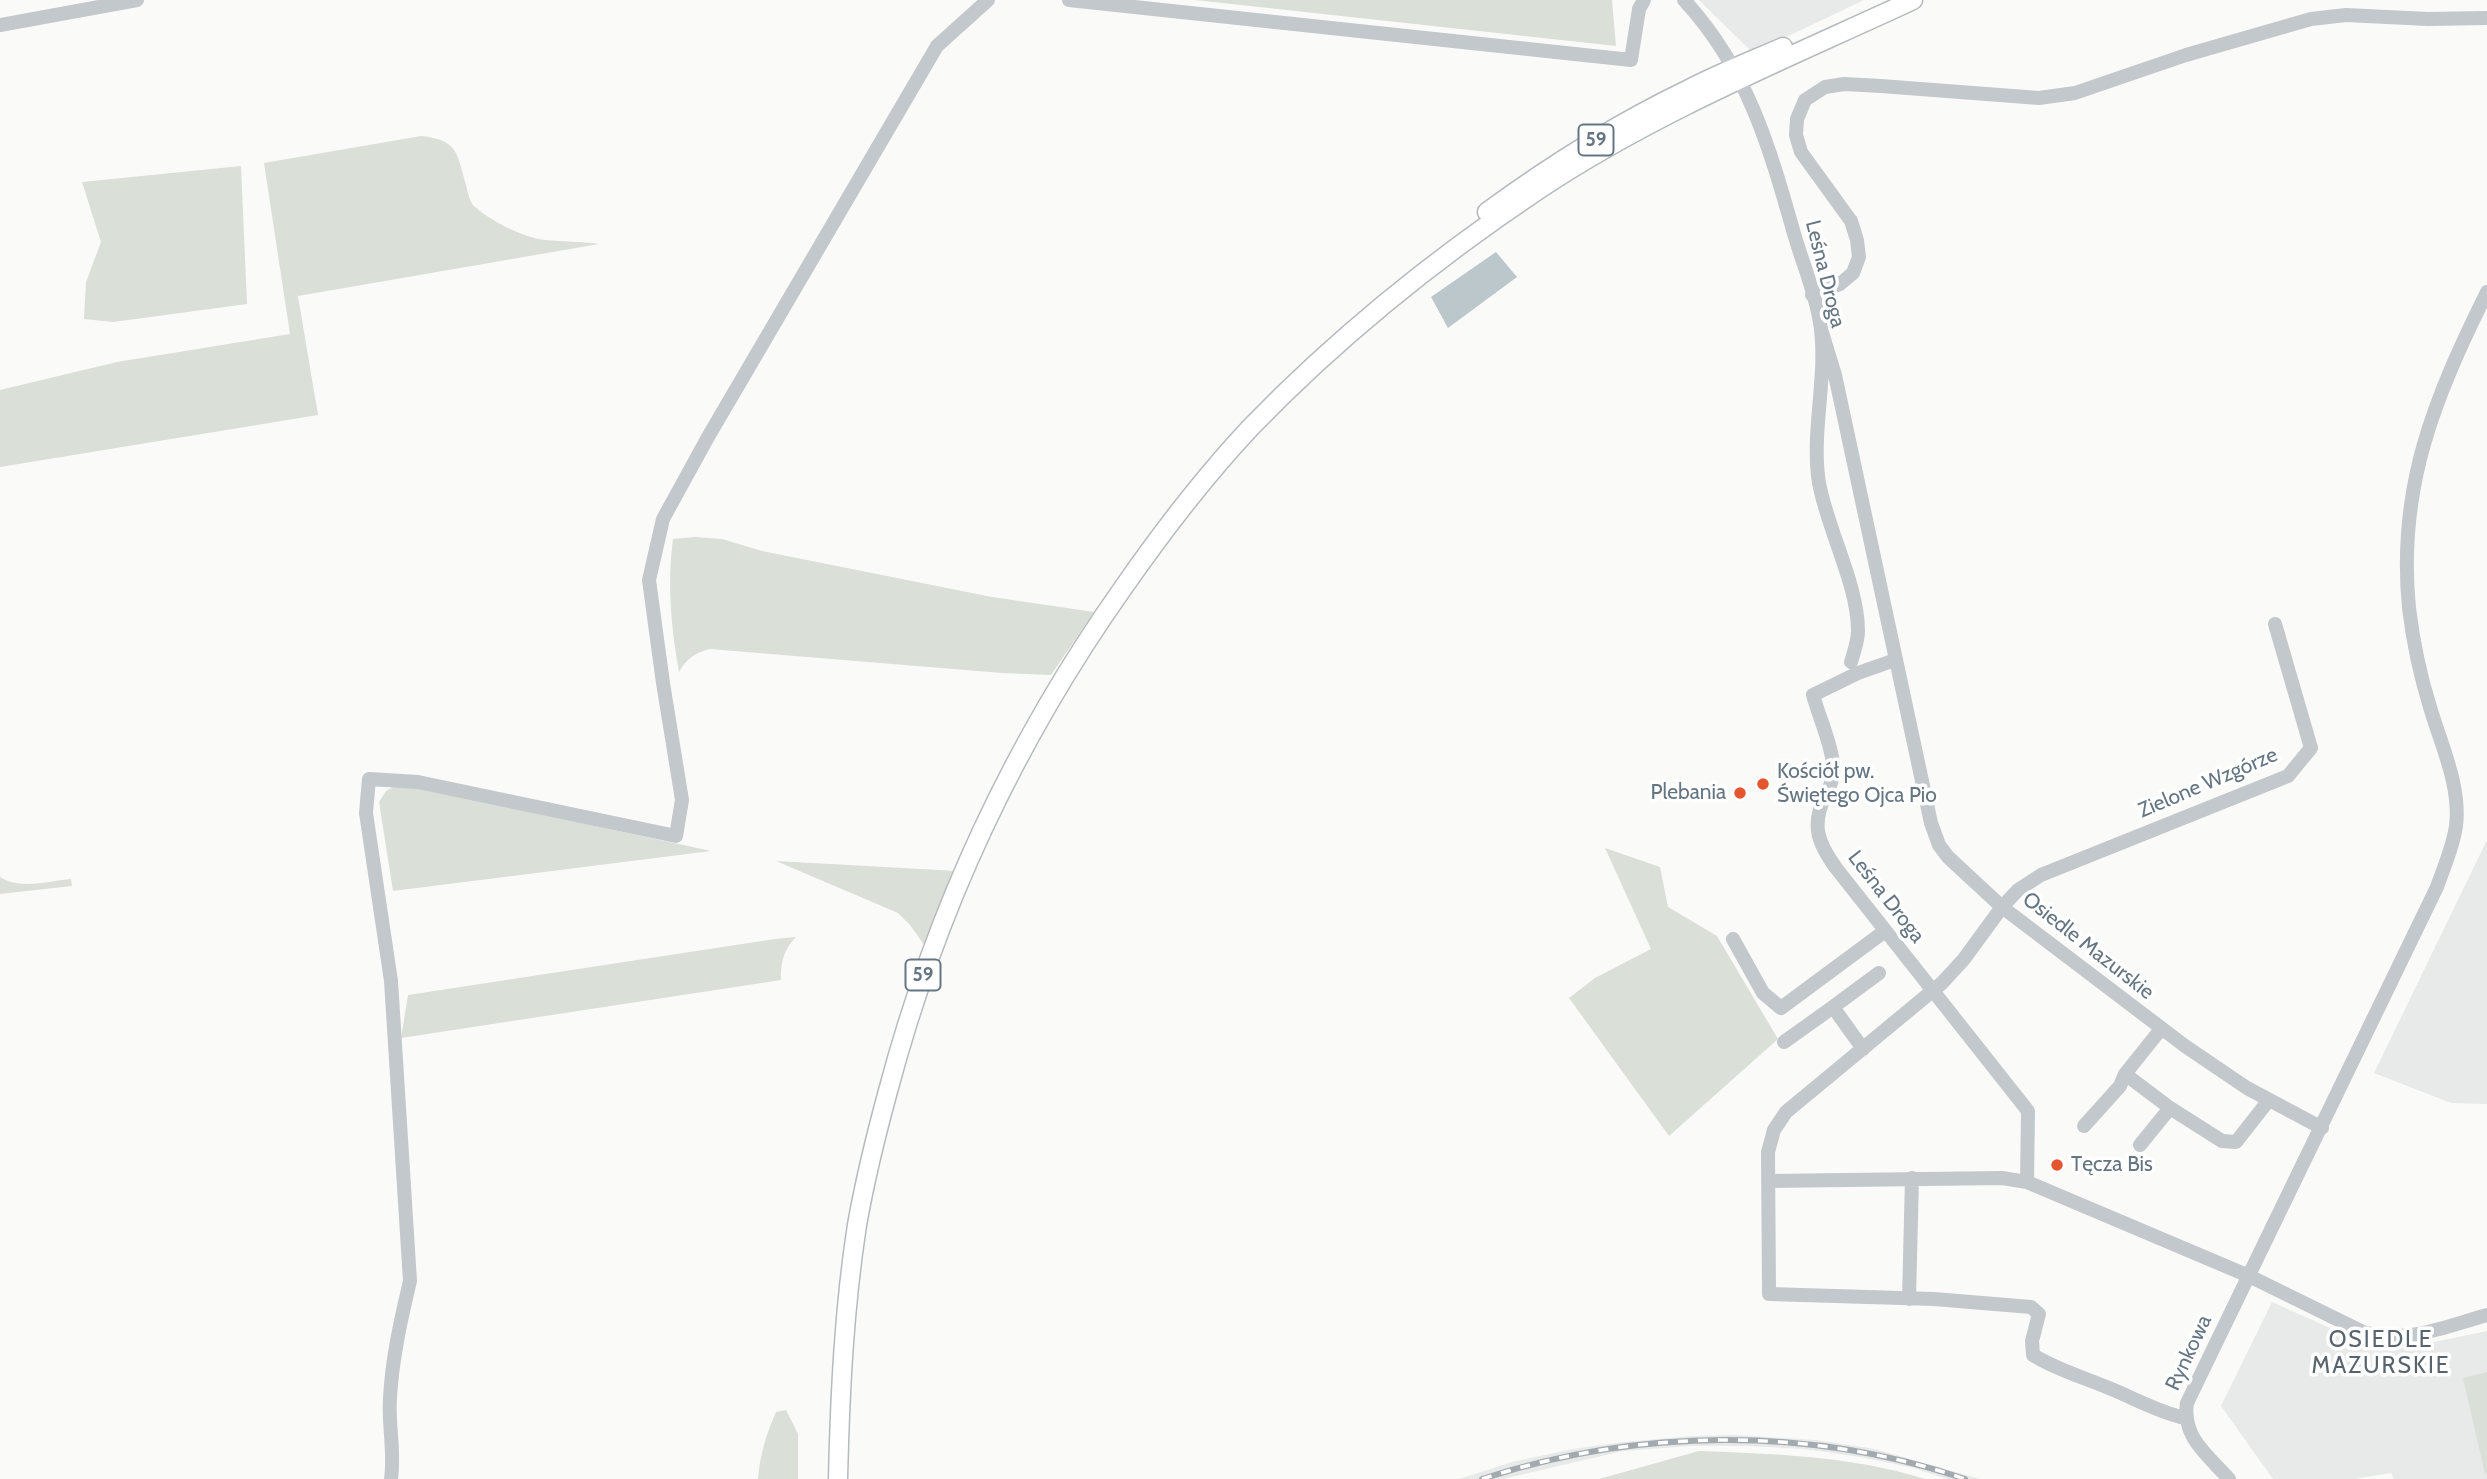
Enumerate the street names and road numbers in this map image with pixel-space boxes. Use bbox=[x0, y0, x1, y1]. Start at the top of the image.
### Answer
road number: 59 bbox=[1578, 124, 1614, 156]
street label: Leśna Droga bbox=[1799, 218, 1851, 330]
street label: Zielone Wzgórze bbox=[2135, 742, 2281, 824]
street label: Leśna Droga bbox=[1842, 846, 1930, 948]
street label: Osiedle Mazurskie bbox=[2017, 887, 2159, 1005]
road number: 59 bbox=[906, 959, 940, 990]
street label: Rynkowa bbox=[2161, 1311, 2217, 1395]

